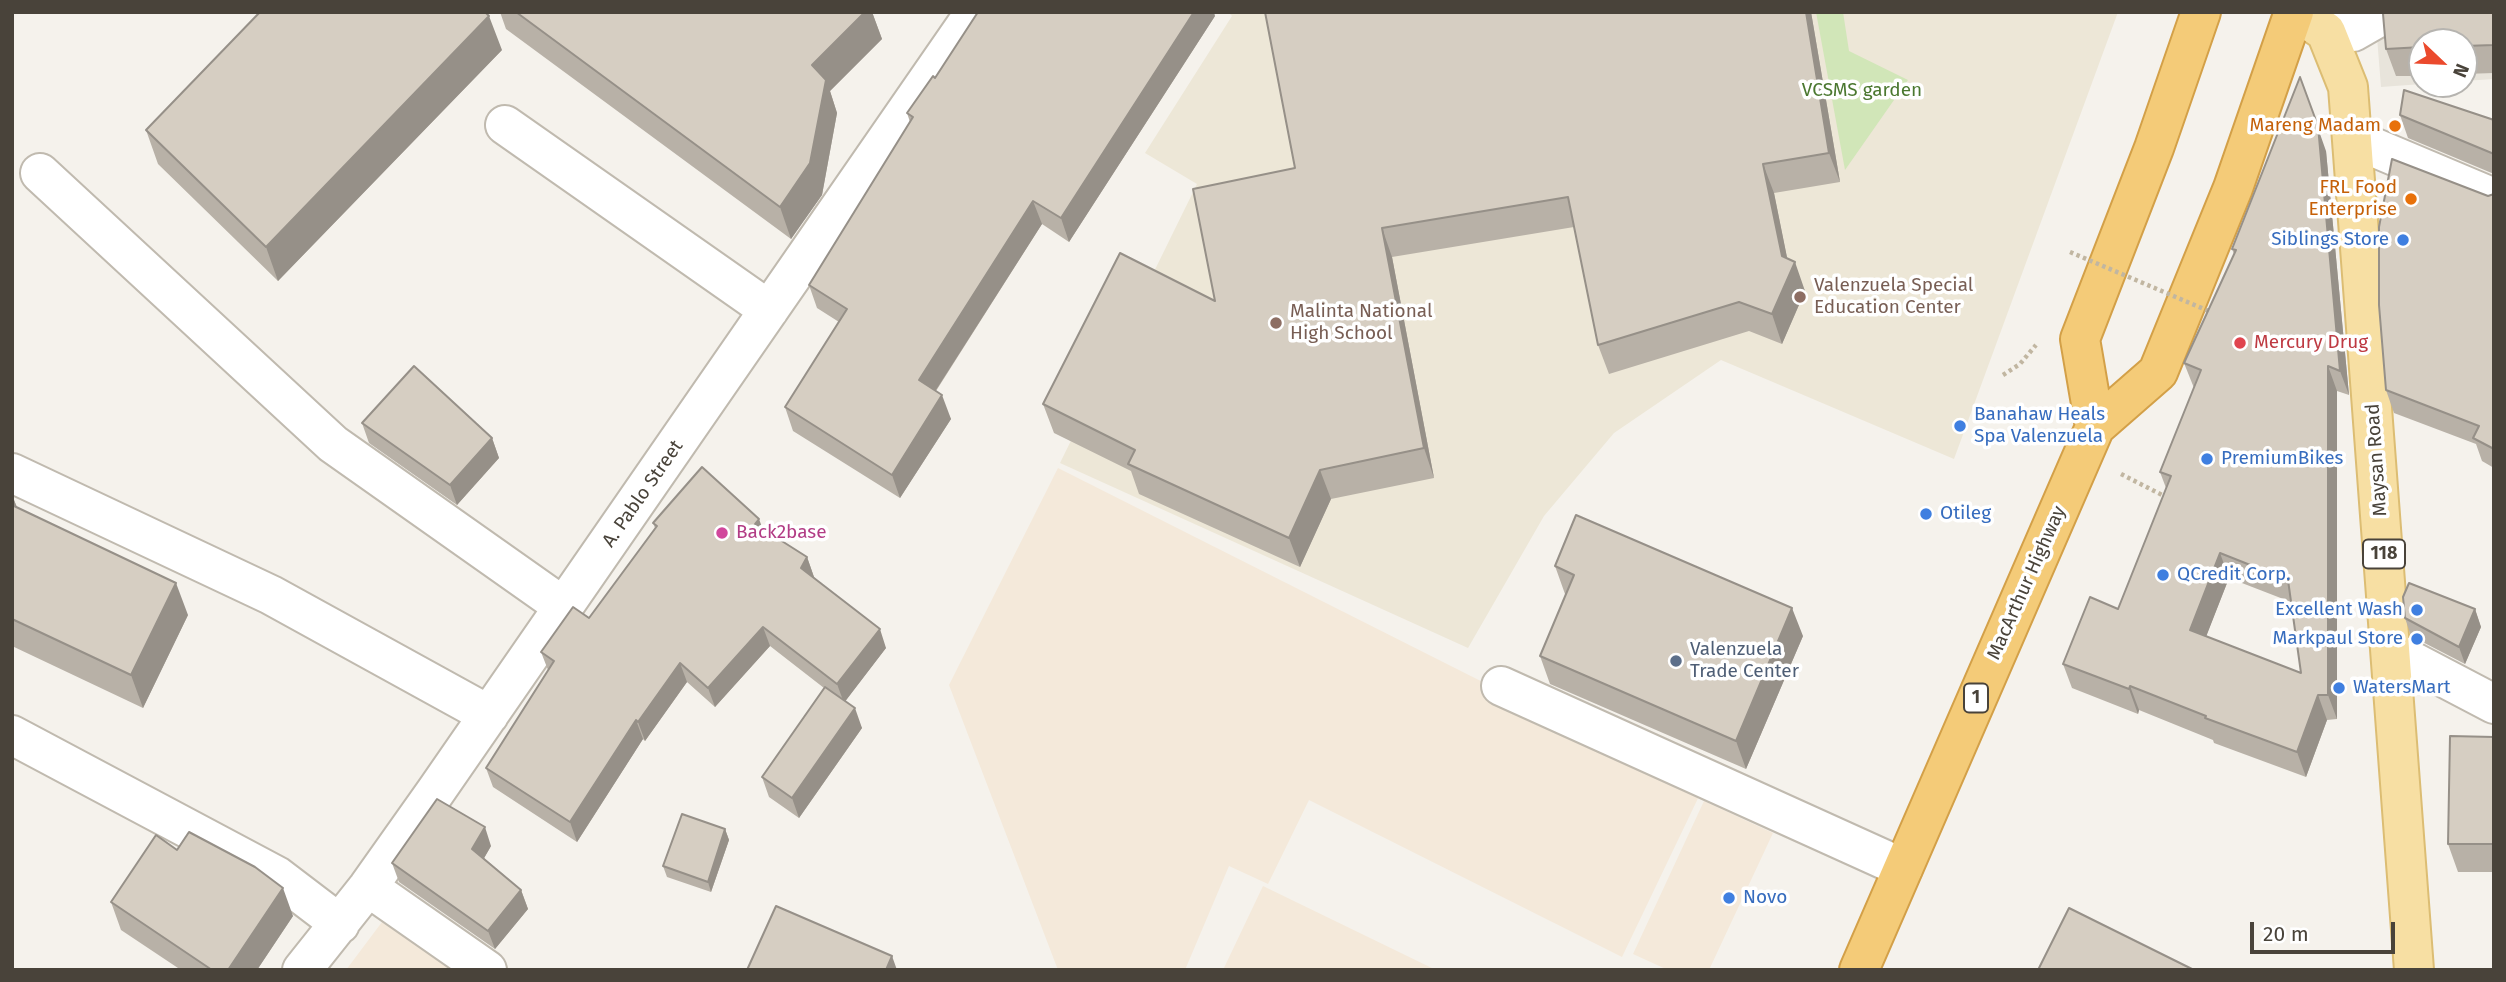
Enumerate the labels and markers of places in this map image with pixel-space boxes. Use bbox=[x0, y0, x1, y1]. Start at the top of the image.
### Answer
place label: Mareng Madam bbox=[2250, 115, 2381, 137]
marker: Mareng Madam bbox=[2387, 118, 2403, 134]
place label: FRL Food Enterprise bbox=[2308, 177, 2397, 221]
marker: FRL Food Enterprise bbox=[2403, 191, 2419, 207]
place label: Siblings Store bbox=[2271, 229, 2389, 251]
marker: Siblings Store bbox=[2395, 232, 2411, 248]
place label: Valenzuela Special Education Center bbox=[1814, 275, 1973, 319]
marker: Valenzuela Special Education Center bbox=[1792, 289, 1808, 305]
place label: Malinta National High School bbox=[1290, 301, 1433, 345]
marker: Malinta National High School bbox=[1268, 315, 1284, 331]
place label: Mercury Drug bbox=[2254, 332, 2368, 354]
marker: Mercury Drug bbox=[2232, 335, 2248, 351]
place label: Banahaw Heals Spa Valenzuela bbox=[1974, 404, 2105, 448]
marker: Banahaw Heals Spa Valenzuela bbox=[1952, 418, 1968, 434]
place label: PremiumBikes bbox=[2221, 448, 2343, 470]
marker: PremiumBikes bbox=[2199, 451, 2215, 467]
place label: Otileg bbox=[1940, 503, 1991, 525]
marker: Otileg bbox=[1918, 506, 1934, 522]
place label: Back2base bbox=[736, 522, 827, 544]
marker: Back2base bbox=[714, 525, 730, 541]
place label: QCredit Corp. bbox=[2177, 564, 2291, 586]
marker: QCredit Corp. bbox=[2155, 567, 2171, 583]
place label: Excellent Wash bbox=[2275, 599, 2403, 621]
marker: Excellent Wash bbox=[2409, 602, 2425, 618]
place label: Markpaul Store bbox=[2273, 628, 2403, 650]
marker: Markpaul Store bbox=[2409, 631, 2425, 647]
place label: Valenzuela Trade Center bbox=[1690, 639, 1799, 683]
marker: Valenzuela Trade Center bbox=[1668, 653, 1684, 669]
place label: WatersMart bbox=[2353, 677, 2451, 699]
marker: WatersMart bbox=[2331, 680, 2347, 696]
place label: Novo bbox=[1743, 887, 1787, 909]
marker: Novo bbox=[1721, 890, 1737, 906]

